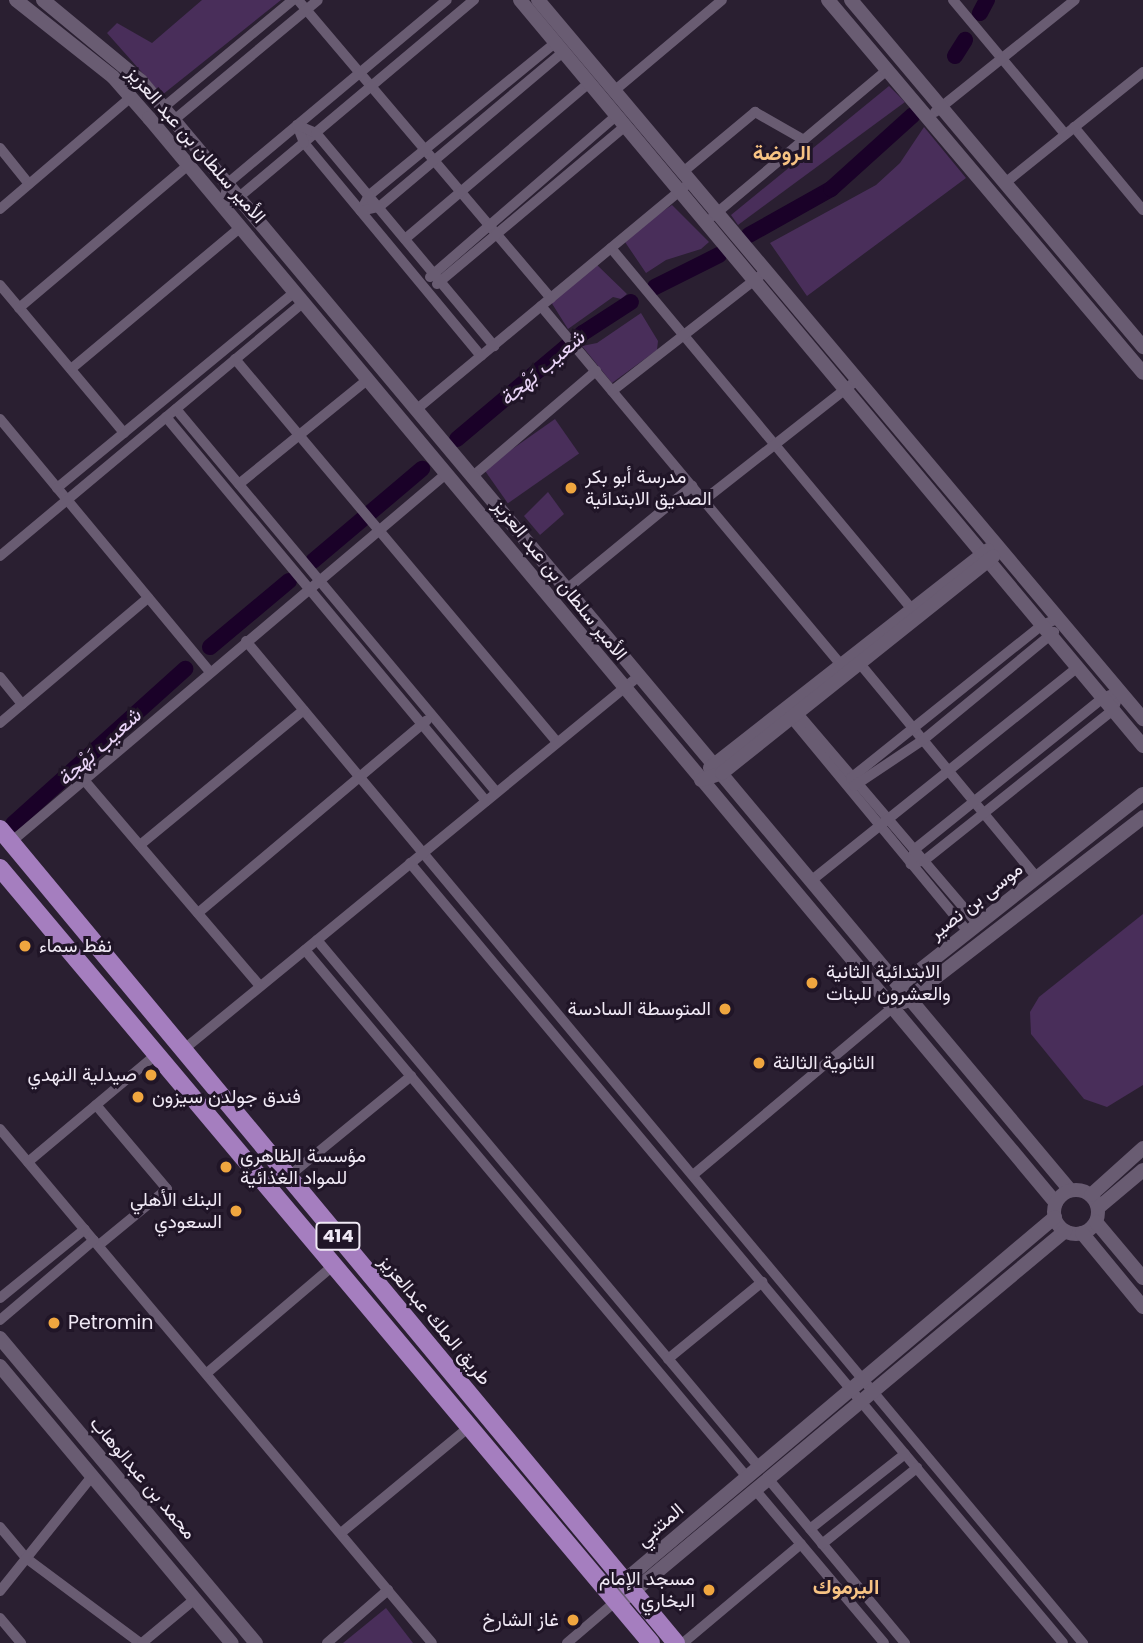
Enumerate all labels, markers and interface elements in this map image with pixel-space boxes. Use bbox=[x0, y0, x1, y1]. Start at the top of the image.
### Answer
street label: الأمير سلطان بن عبد العزيز bbox=[122, 62, 270, 228]
district label: الروضة bbox=[753, 140, 811, 166]
water label: شعيب بَهْجة bbox=[494, 325, 590, 411]
place label: مدرسة أبو بكر الصديق الابتدائية bbox=[585, 466, 712, 510]
marker: مدرسة أبو بكر الصديق الابتدائية bbox=[563, 480, 579, 496]
street label: الأمير سلطان بن عبد العزيز bbox=[488, 495, 632, 665]
water label: شعيب بَهْجة bbox=[52, 703, 146, 791]
street label: موسى بن نصير bbox=[925, 858, 1027, 944]
place label: نفط سماء bbox=[39, 935, 112, 957]
marker: نفط سماء bbox=[17, 938, 33, 954]
place label: الابتدائية الثانية والعشرون للبنات bbox=[826, 961, 951, 1005]
marker: الابتدائية الثانية والعشرون للبنات bbox=[804, 975, 820, 991]
place label: المتوسطة السادسة bbox=[567, 998, 711, 1020]
marker: المتوسطة السادسة bbox=[717, 1001, 733, 1017]
place label: الثانوية الثالثة bbox=[773, 1052, 875, 1074]
marker: الثانوية الثالثة bbox=[751, 1055, 767, 1071]
place label: صيدلية النهدي bbox=[28, 1064, 137, 1086]
marker: صيدلية النهدي bbox=[143, 1067, 159, 1083]
place label: فندق جولدن سيزون bbox=[152, 1086, 301, 1108]
marker: فندق جولدن سيزون bbox=[130, 1089, 146, 1105]
place label: مؤسسة الظاهري للمواد الغذائية bbox=[240, 1145, 366, 1189]
marker: مؤسسة الظاهري للمواد الغذائية bbox=[218, 1159, 234, 1175]
place label: البنك الأهلي السعودي bbox=[130, 1189, 222, 1233]
marker: البنك الأهلي السعودي bbox=[228, 1203, 244, 1219]
road number: 414 bbox=[315, 1222, 361, 1251]
street label: طريق الملك عبدالعزيز bbox=[374, 1250, 496, 1390]
place label: Petromin bbox=[68, 1312, 153, 1334]
marker: Petromin bbox=[46, 1315, 62, 1331]
street label: محمد بن عبدالوهاب bbox=[85, 1412, 201, 1544]
street label: المتنبي bbox=[632, 1498, 688, 1552]
place label: مسجد الإمام البخاري bbox=[599, 1568, 695, 1612]
district label: اليرموك bbox=[813, 1574, 879, 1600]
marker: مسجد الإمام البخاري bbox=[701, 1582, 717, 1598]
place label: غاز الشارخ bbox=[482, 1609, 559, 1631]
marker: غاز الشارخ bbox=[565, 1612, 581, 1628]

